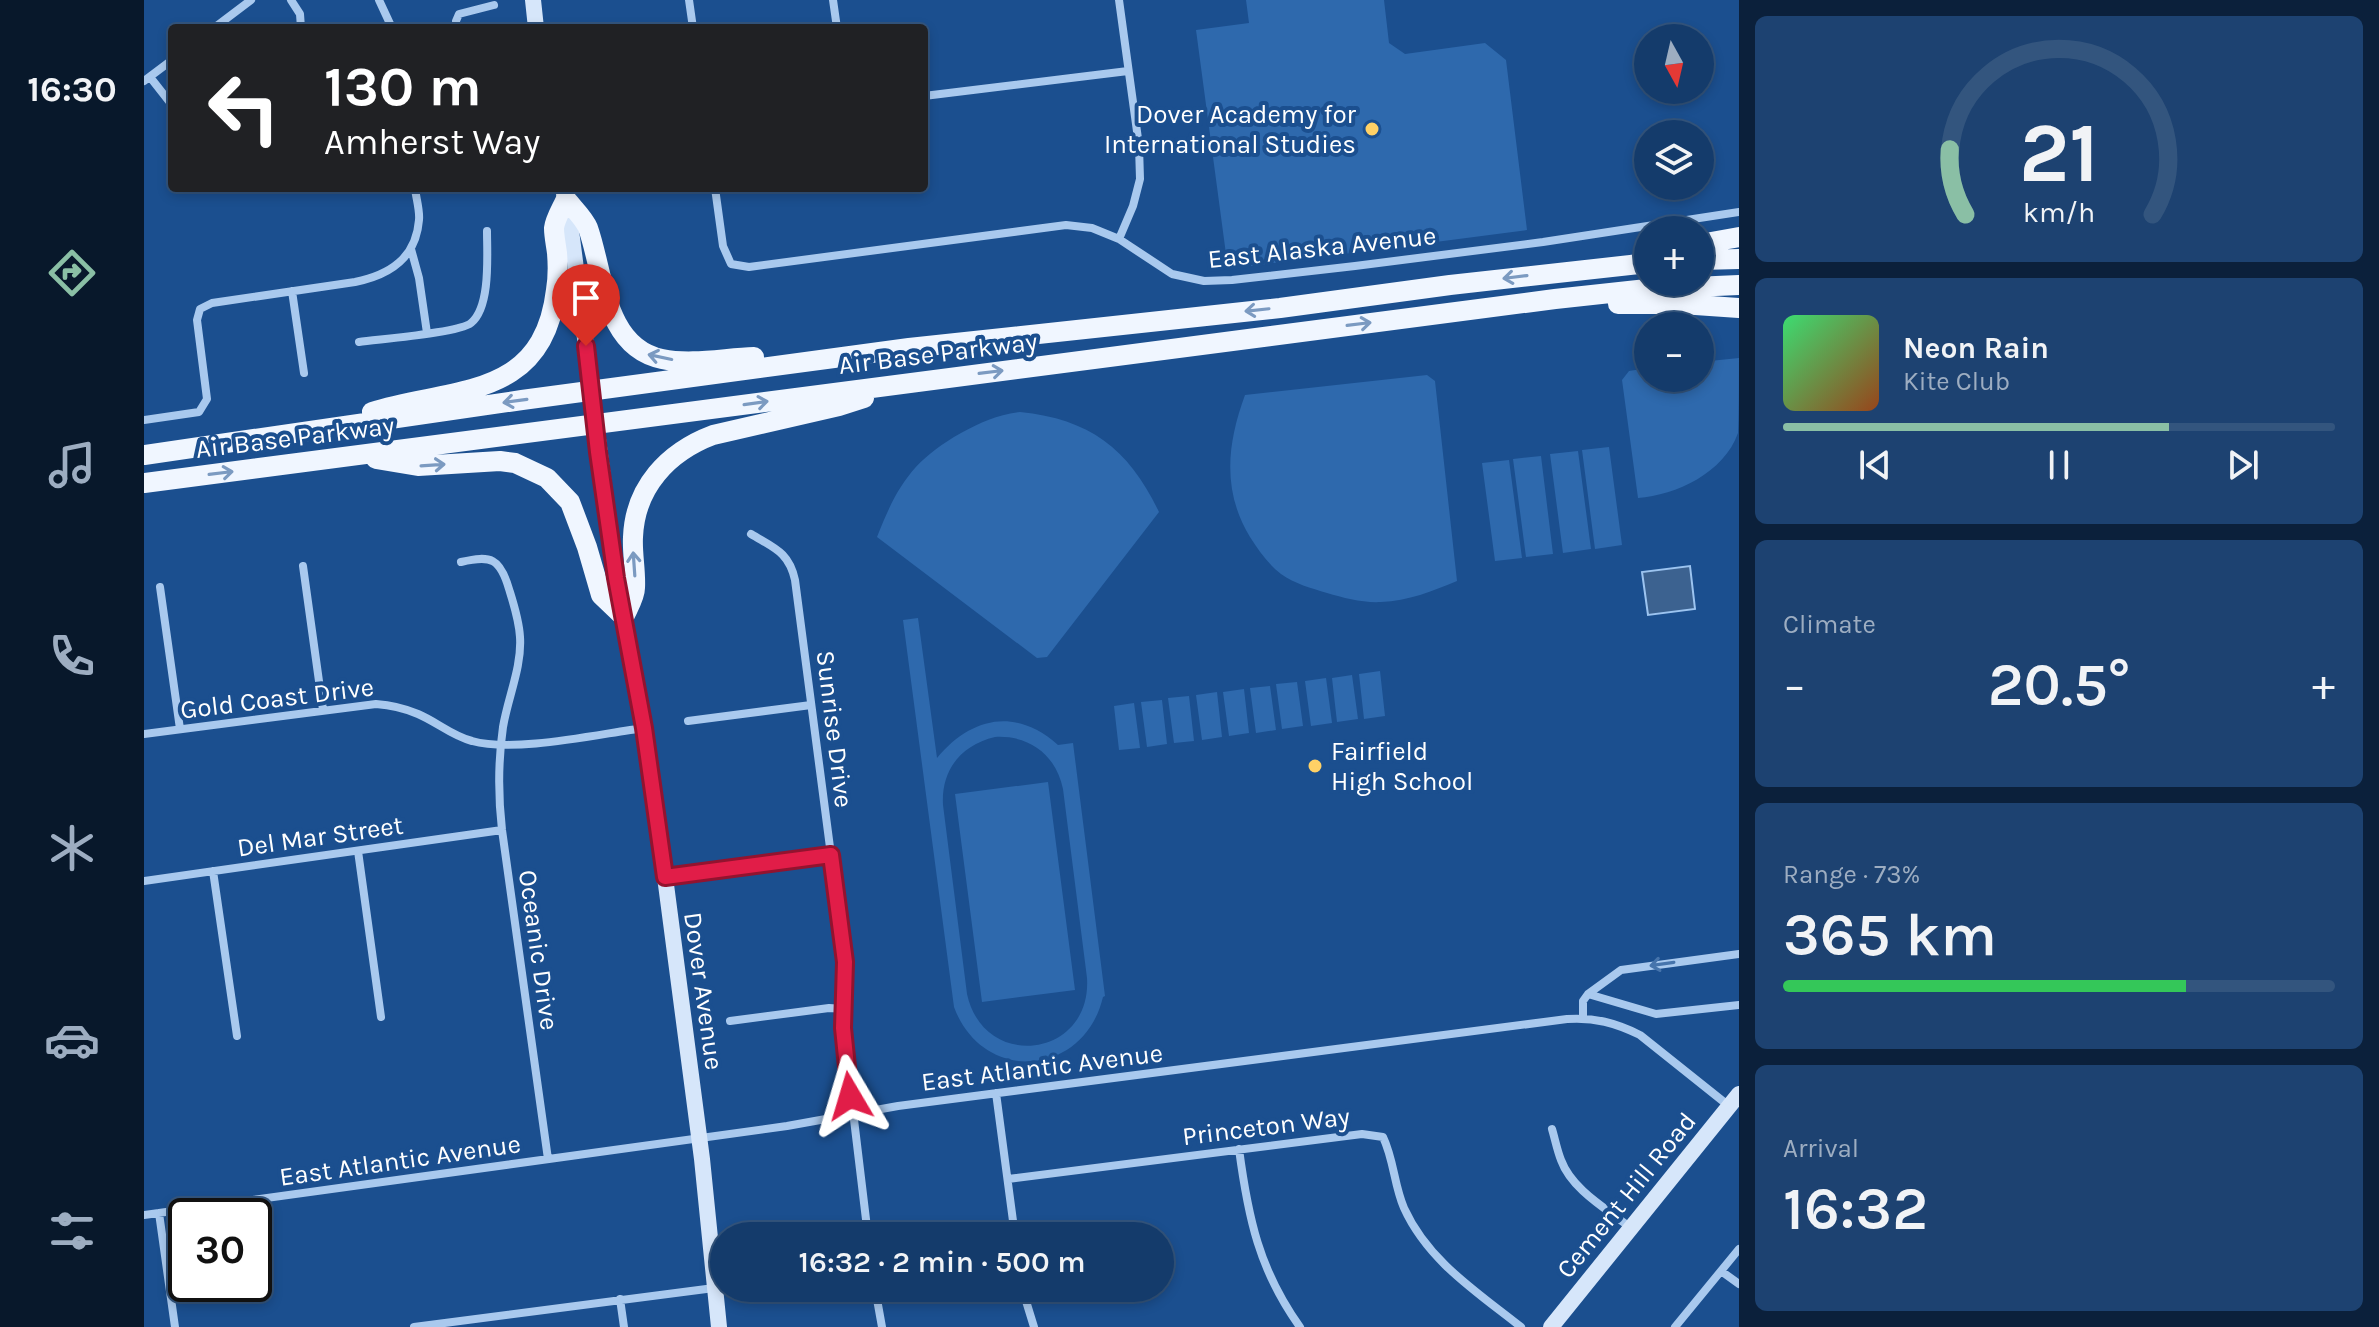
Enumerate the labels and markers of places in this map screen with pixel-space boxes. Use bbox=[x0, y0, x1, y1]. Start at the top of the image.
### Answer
place label: Dover Academy for International Studies bbox=[1104, 99, 1357, 160]
marker: Dover Academy for International Studies bbox=[1363, 120, 1381, 138]
pin bbox=[552, 264, 620, 346]
place label: Fairfield High School bbox=[1331, 736, 1473, 797]
marker: Fairfield High School bbox=[1306, 757, 1324, 775]

